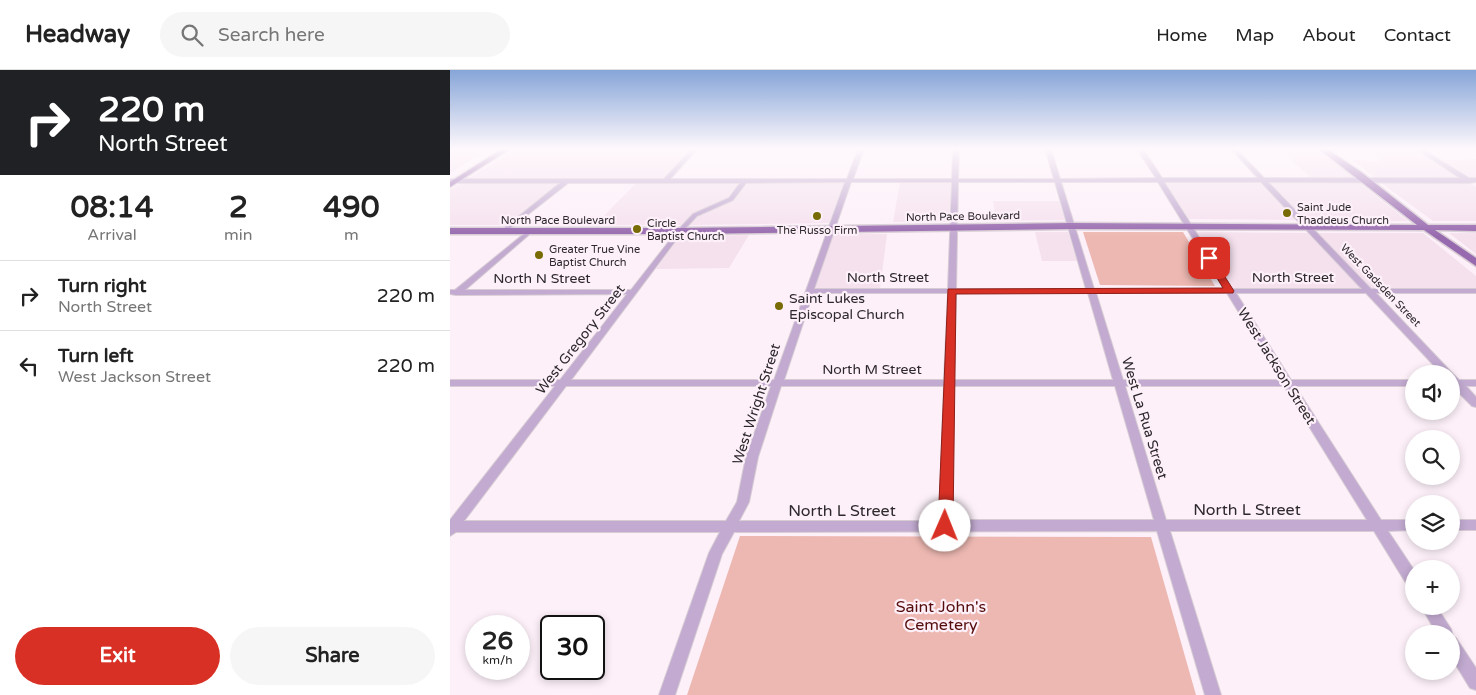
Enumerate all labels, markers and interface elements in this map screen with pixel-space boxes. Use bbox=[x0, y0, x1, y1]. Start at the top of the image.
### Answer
search box bbox=[160, 12, 510, 57]
text: Headway bbox=[25, 20, 130, 49]
icon: search bbox=[178, 21, 206, 49]
text: Search here bbox=[218, 24, 325, 46]
text: Home bbox=[1156, 24, 1207, 46]
text: Map bbox=[1235, 24, 1274, 46]
text: About bbox=[1302, 24, 1356, 46]
text: Contact bbox=[1384, 24, 1451, 46]
text: 220 m bbox=[98, 89, 205, 131]
icon: right bbox=[15, 90, 80, 155]
text: North Street bbox=[98, 131, 228, 157]
text: 08:14 bbox=[70, 189, 154, 226]
text: 2 bbox=[229, 189, 248, 226]
text: 490 bbox=[323, 189, 380, 226]
place label: Saint Jude Thaddeus Church bbox=[1297, 201, 1389, 227]
marker: Saint Jude Thaddeus Church bbox=[1281, 207, 1293, 219]
street label: North Pace Boulevard bbox=[906, 209, 1020, 224]
marker: The Russo Firm bbox=[811, 210, 823, 222]
street label: North Pace Boulevard bbox=[501, 214, 615, 227]
place label: Circle Baptist Church bbox=[647, 217, 725, 243]
marker: Circle Baptist Church bbox=[631, 223, 643, 235]
place label: The Russo Firm bbox=[777, 224, 857, 237]
text: Arrival bbox=[87, 225, 137, 245]
text: min bbox=[224, 225, 253, 245]
text: m bbox=[344, 225, 359, 245]
pin bbox=[1188, 237, 1230, 279]
street label: West Gadsden Street bbox=[1338, 241, 1424, 329]
place label: Greater True Vine Baptist Church bbox=[549, 243, 640, 269]
icon: arrive bbox=[1195, 244, 1223, 272]
marker: Greater True Vine Baptist Church bbox=[533, 249, 545, 261]
street label: North Street bbox=[847, 269, 930, 286]
street label: North Street bbox=[1252, 269, 1335, 286]
street label: North N Street bbox=[493, 270, 591, 287]
text: Turn right bbox=[58, 275, 146, 297]
street label: West Gregory Street bbox=[532, 281, 629, 398]
icon: right bbox=[15, 282, 43, 310]
text: 220 m bbox=[377, 285, 435, 307]
place label: Saint Lukes Episcopal Church bbox=[789, 290, 905, 323]
text: North Street bbox=[58, 297, 152, 317]
marker: Saint Lukes Episcopal Church bbox=[773, 300, 785, 312]
street label: West Jackson Street bbox=[1234, 305, 1320, 428]
street label: West Wright Street bbox=[729, 341, 784, 467]
text: Turn left bbox=[58, 345, 134, 367]
icon: left bbox=[15, 352, 43, 380]
text: 220 m bbox=[377, 355, 435, 377]
street label: West La Rua Street bbox=[1118, 355, 1171, 482]
street label: North M Street bbox=[822, 361, 922, 378]
map controls bbox=[1405, 365, 1460, 680]
button: sound bbox=[1405, 365, 1460, 420]
text: West Jackson Street bbox=[58, 367, 211, 387]
button: search bbox=[1405, 430, 1460, 485]
button: layers bbox=[1405, 495, 1460, 550]
position arrow bbox=[918, 499, 970, 551]
street label: North L Street bbox=[1193, 500, 1301, 520]
street label: North L Street bbox=[788, 501, 896, 521]
button: + bbox=[1405, 560, 1460, 615]
park label: Saint John's Cemetery bbox=[896, 597, 986, 635]
speed limit sign: 30 bbox=[540, 615, 605, 680]
button: − bbox=[1405, 625, 1460, 680]
text: 26 bbox=[482, 626, 513, 656]
button: Exit bbox=[15, 627, 220, 685]
button: Share bbox=[230, 627, 435, 685]
text: km/h bbox=[482, 653, 513, 667]

